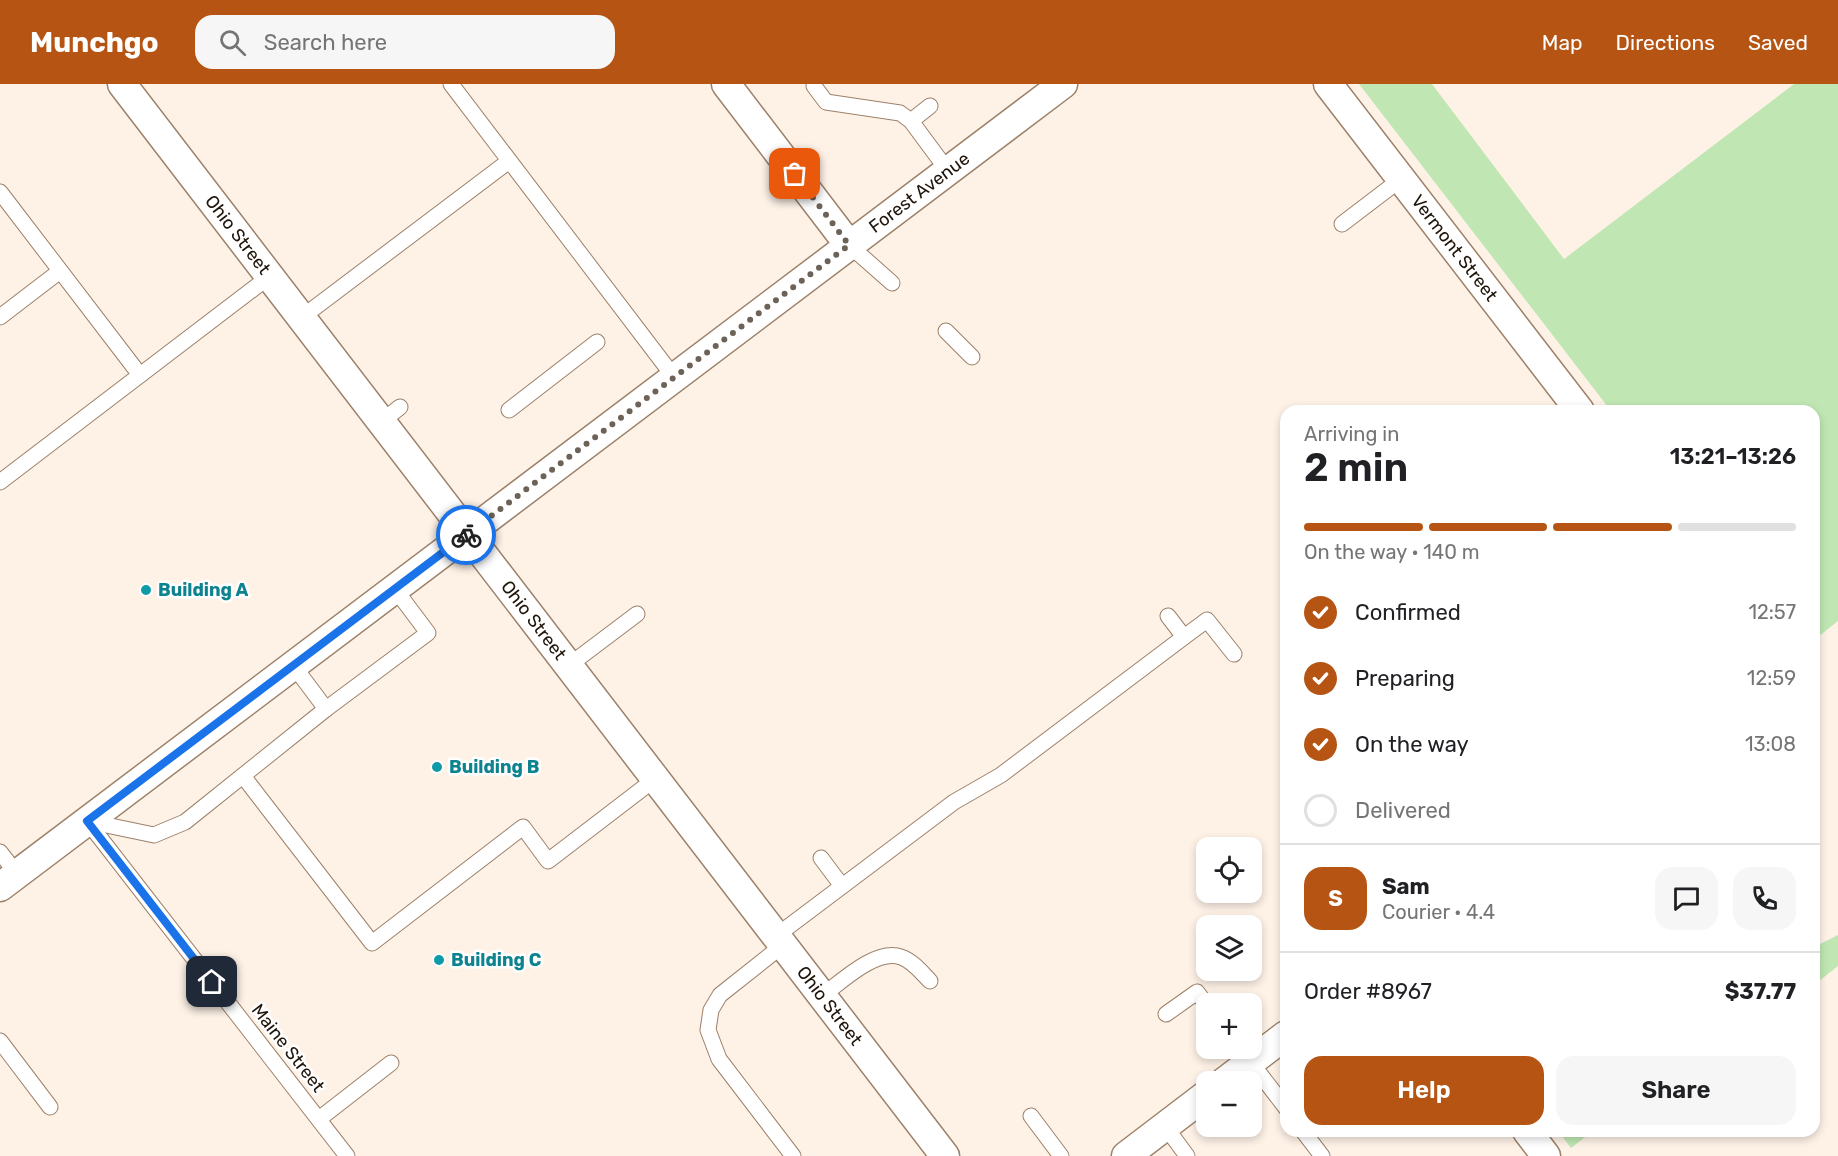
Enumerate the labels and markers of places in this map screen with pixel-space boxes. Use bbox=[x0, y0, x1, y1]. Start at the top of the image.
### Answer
pin bbox=[769, 148, 820, 199]
place label: Building A bbox=[158, 579, 248, 601]
marker: Building A bbox=[139, 583, 153, 597]
place label: Building B bbox=[449, 756, 540, 778]
marker: Building B bbox=[430, 760, 444, 774]
place label: Building C bbox=[451, 949, 542, 971]
marker: Building C bbox=[432, 953, 446, 967]
pin bbox=[186, 956, 237, 1007]

